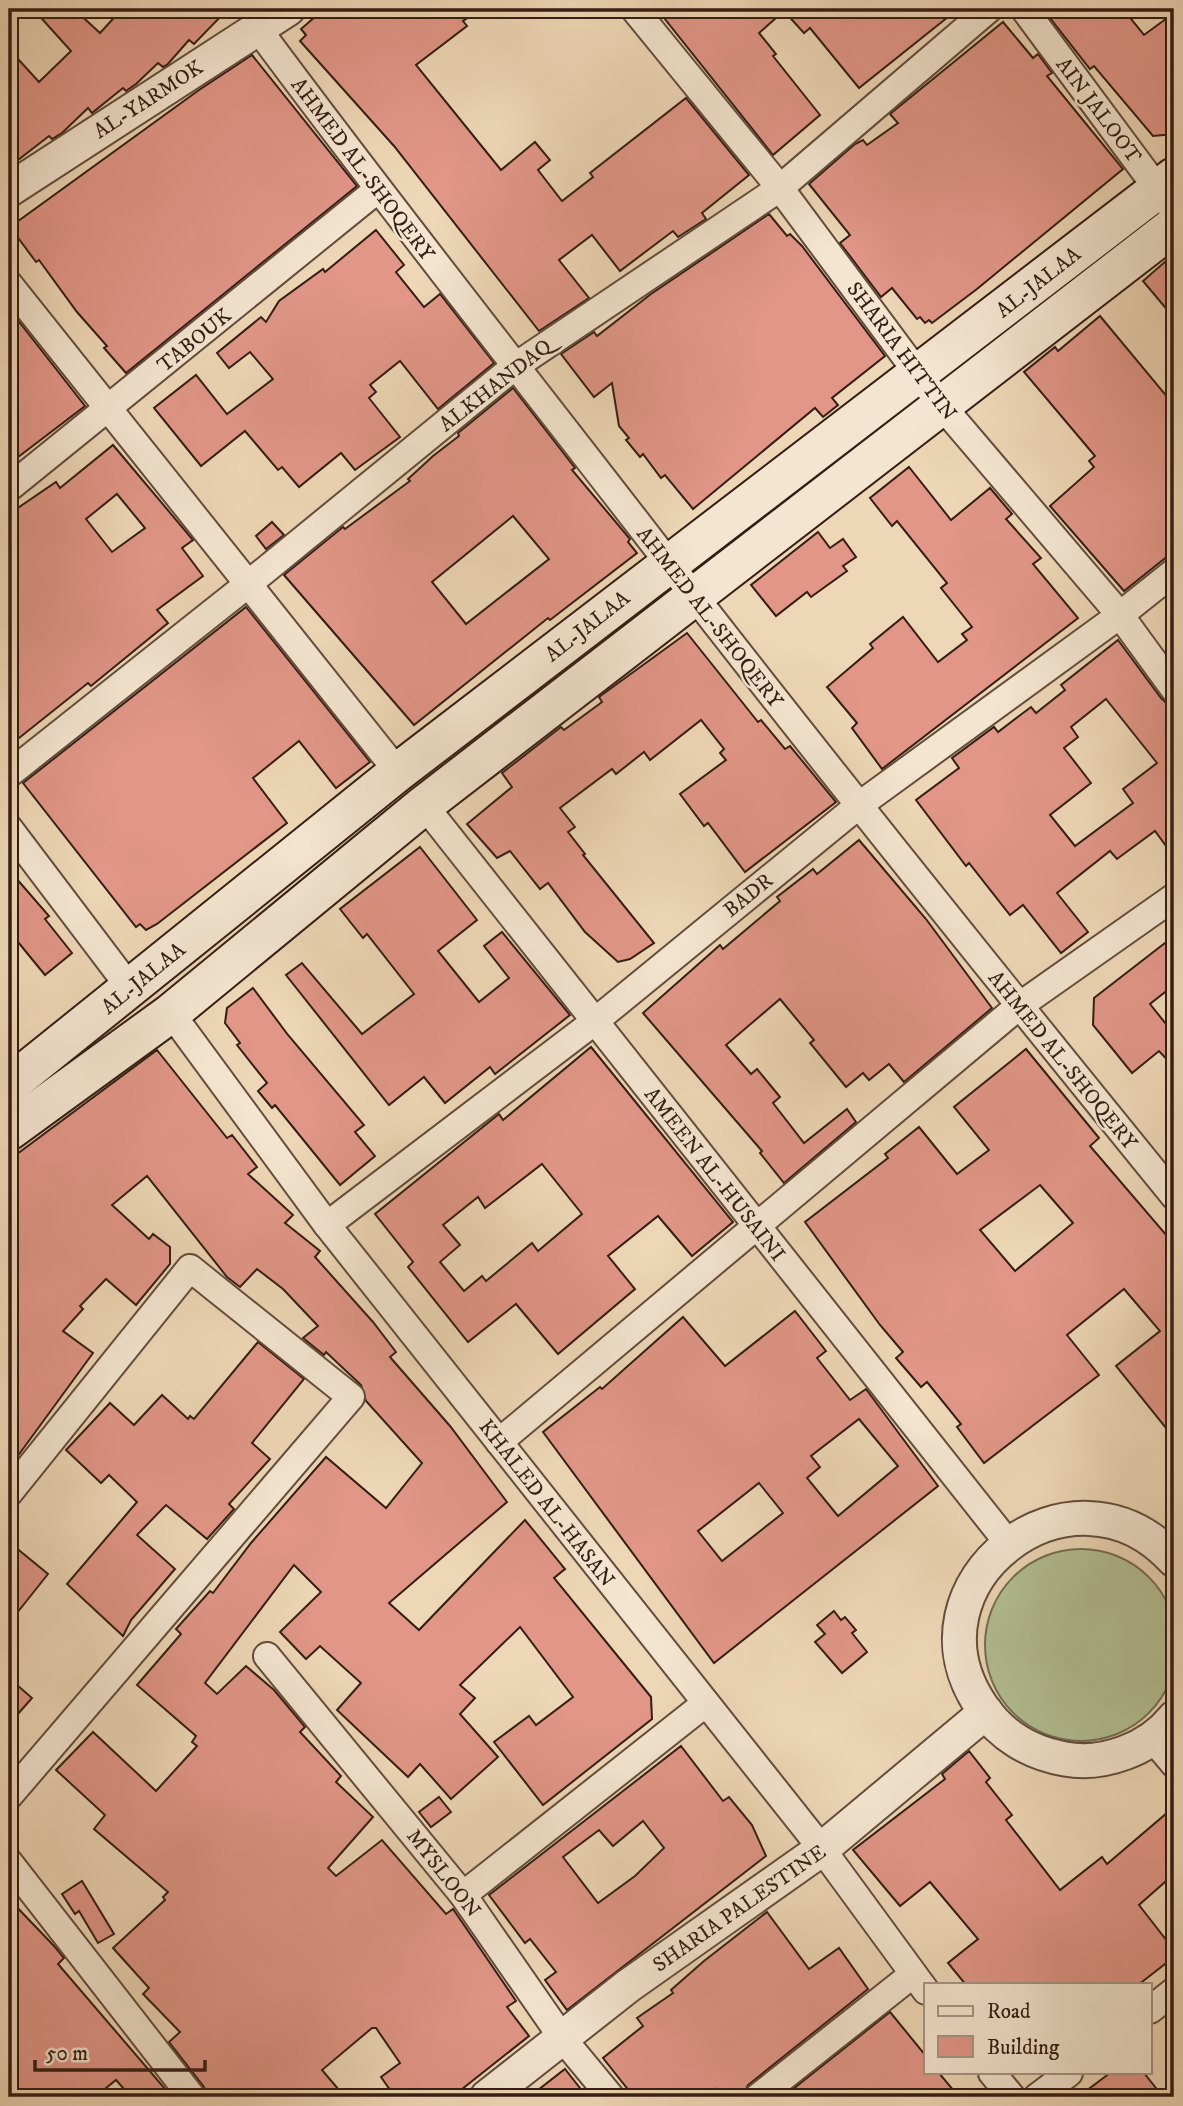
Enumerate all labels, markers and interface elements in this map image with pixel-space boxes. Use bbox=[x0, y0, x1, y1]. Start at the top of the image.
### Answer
street label: AIN JALOOT bbox=[1050, 52, 1147, 169]
street label: AL-YARMOK bbox=[89, 55, 208, 145]
street label: AHMED AL-SHOQERY bbox=[285, 73, 440, 267]
street label: AL-JALAA bbox=[991, 241, 1087, 324]
street label: SHARIA HITTIN bbox=[841, 277, 962, 426]
street label: TABOUK bbox=[152, 303, 237, 378]
street label: ALKHANDAQ bbox=[434, 328, 564, 438]
street label: AHMED AL-SHOQERY bbox=[630, 522, 788, 714]
street label: AL-JALAA bbox=[540, 585, 636, 668]
street label: BADR bbox=[719, 868, 779, 924]
street label: AL-JALAA bbox=[96, 937, 191, 1021]
street label: AHMED AL-SHOQERY bbox=[982, 966, 1143, 1156]
street label: AMEEN AL-HUSAINI bbox=[638, 1082, 790, 1267]
street label: KHALED AL-HASAN bbox=[473, 1415, 620, 1593]
street label: MYSLOON bbox=[401, 1824, 486, 1923]
street label: SHARIA PALESTINE bbox=[648, 1839, 831, 1978]
legend bbox=[924, 1983, 1152, 2074]
text: Road bbox=[987, 1999, 1031, 2025]
scale bar bbox=[35, 2029, 205, 2073]
text: Building bbox=[987, 2035, 1060, 2061]
text: 50 m bbox=[46, 2041, 88, 2067]

